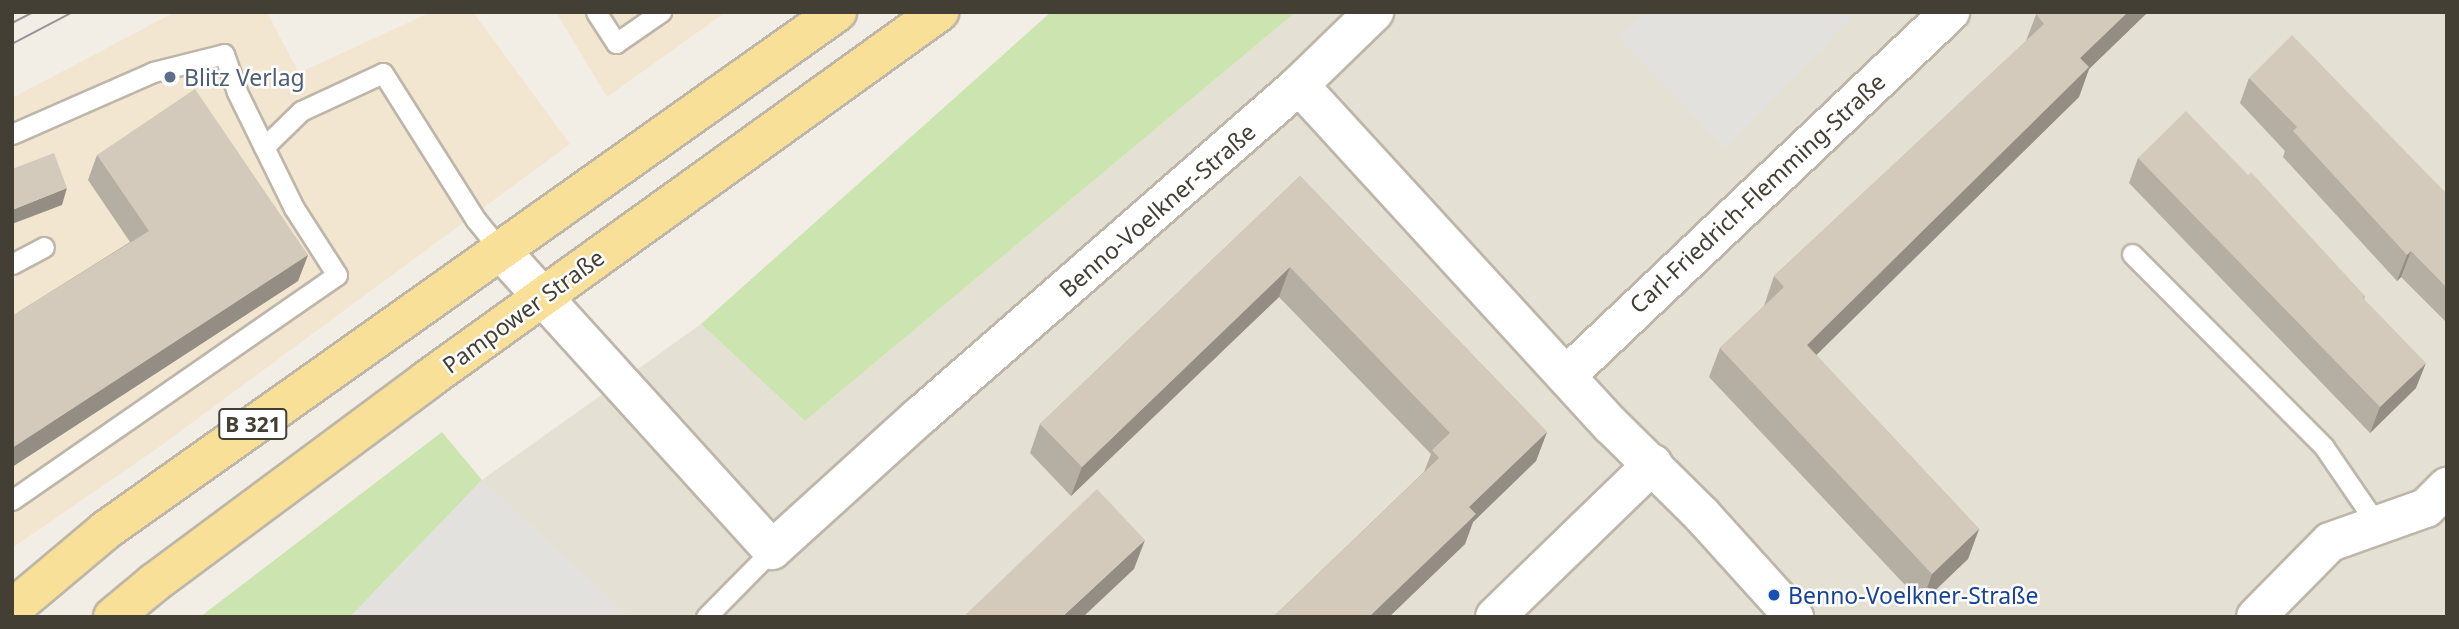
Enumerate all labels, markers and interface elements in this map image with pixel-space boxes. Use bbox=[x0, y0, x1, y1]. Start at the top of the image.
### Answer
place label: Blitz Verlag bbox=[184, 63, 305, 91]
street label: Carl-Friedrich-Flemming-Straße bbox=[1624, 67, 1890, 319]
marker: Blitz Verlag bbox=[162, 69, 178, 85]
street label: Benno-Voelkner-Straße bbox=[1053, 117, 1261, 303]
street label: Pampower Straße bbox=[437, 243, 609, 379]
road number: B 321 bbox=[218, 406, 288, 442]
place label: Benno-Voelkner-Straße bbox=[1788, 581, 2039, 609]
marker: Benno-Voelkner-Straße bbox=[1766, 587, 1782, 603]

